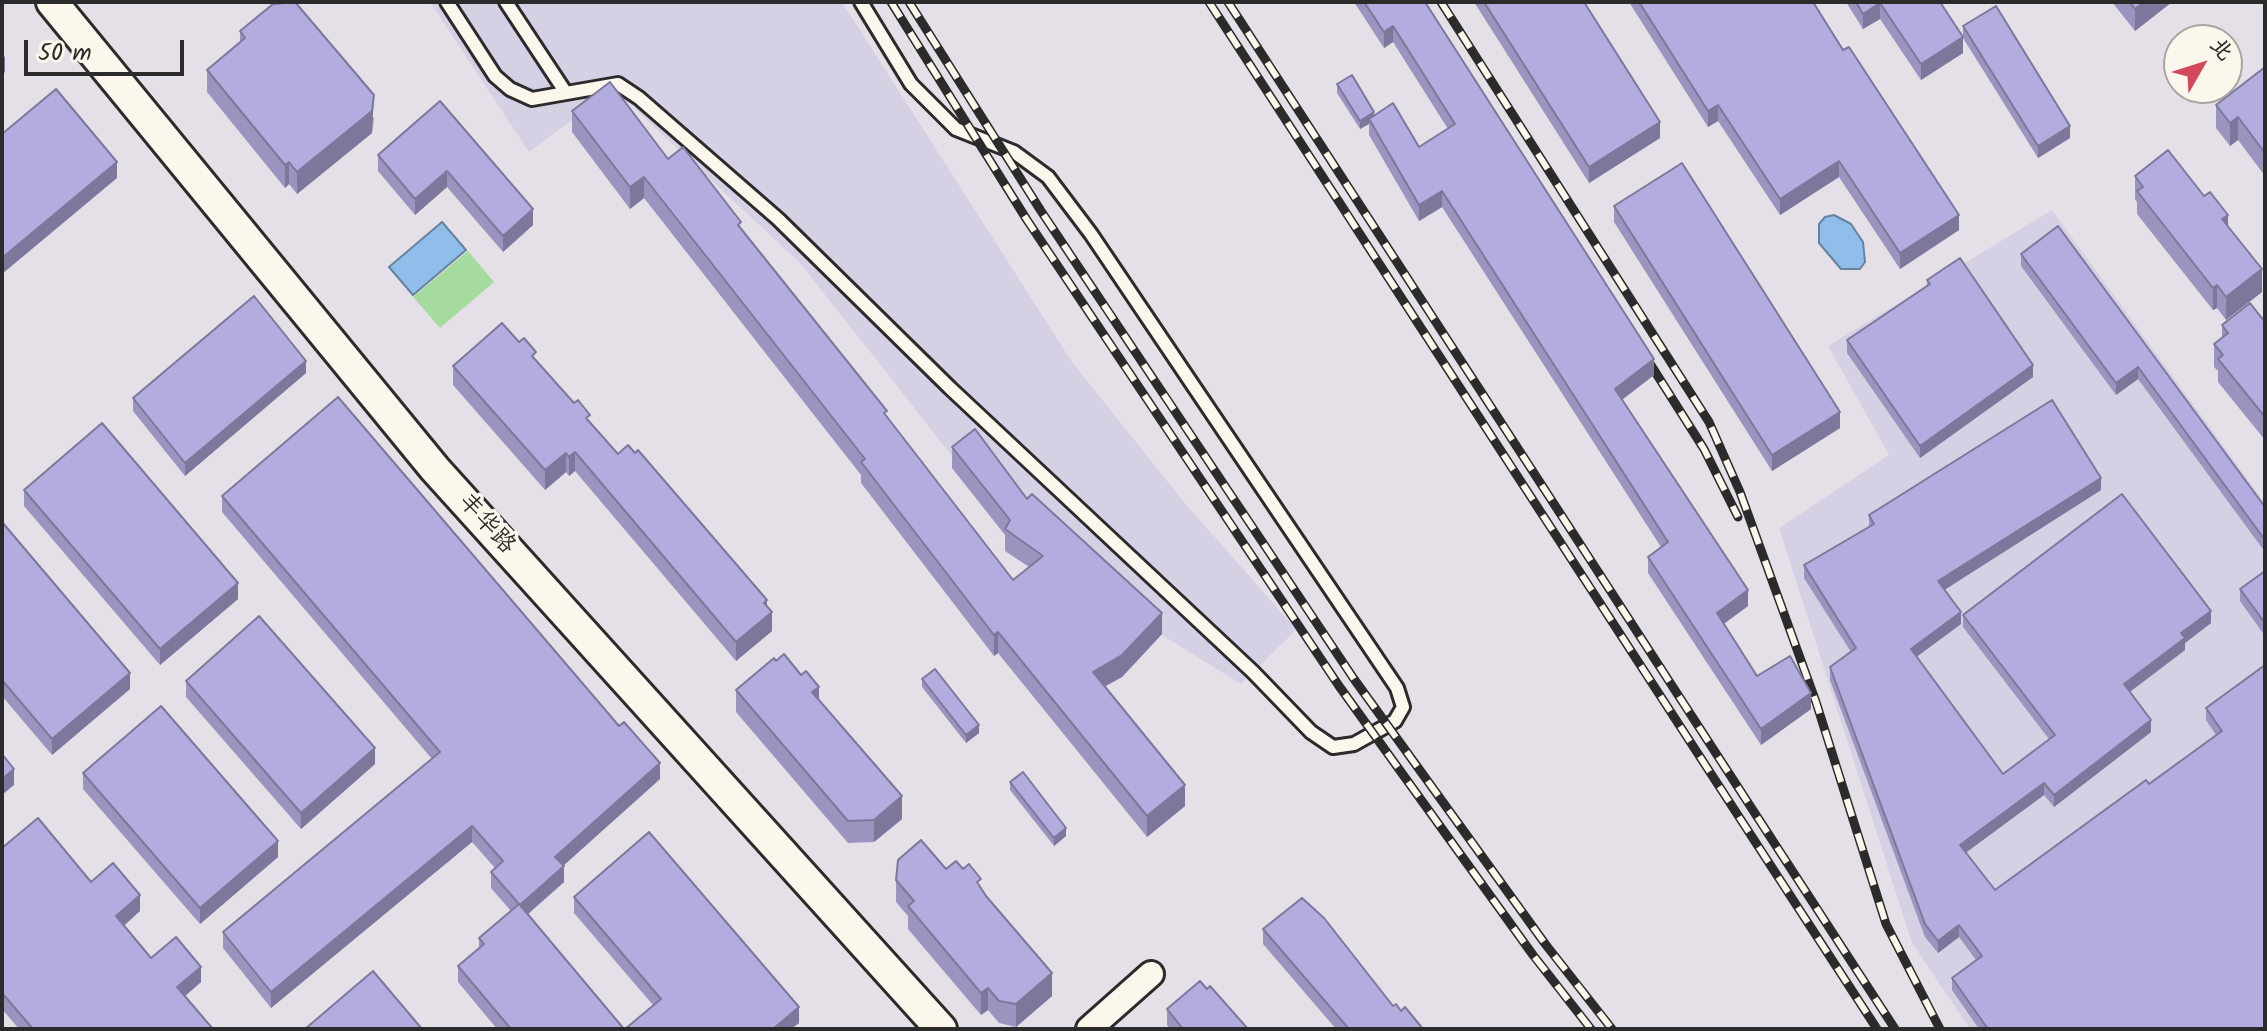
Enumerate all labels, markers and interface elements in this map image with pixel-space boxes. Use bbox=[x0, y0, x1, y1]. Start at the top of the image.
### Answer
scale bar bbox=[28, 24, 188, 74]
north arrow bbox=[2163, 24, 2243, 104]
text: 北 bbox=[2200, 30, 2241, 69]
text: 50 m bbox=[38, 34, 92, 73]
street label: 丰华路 bbox=[450, 489, 520, 561]

